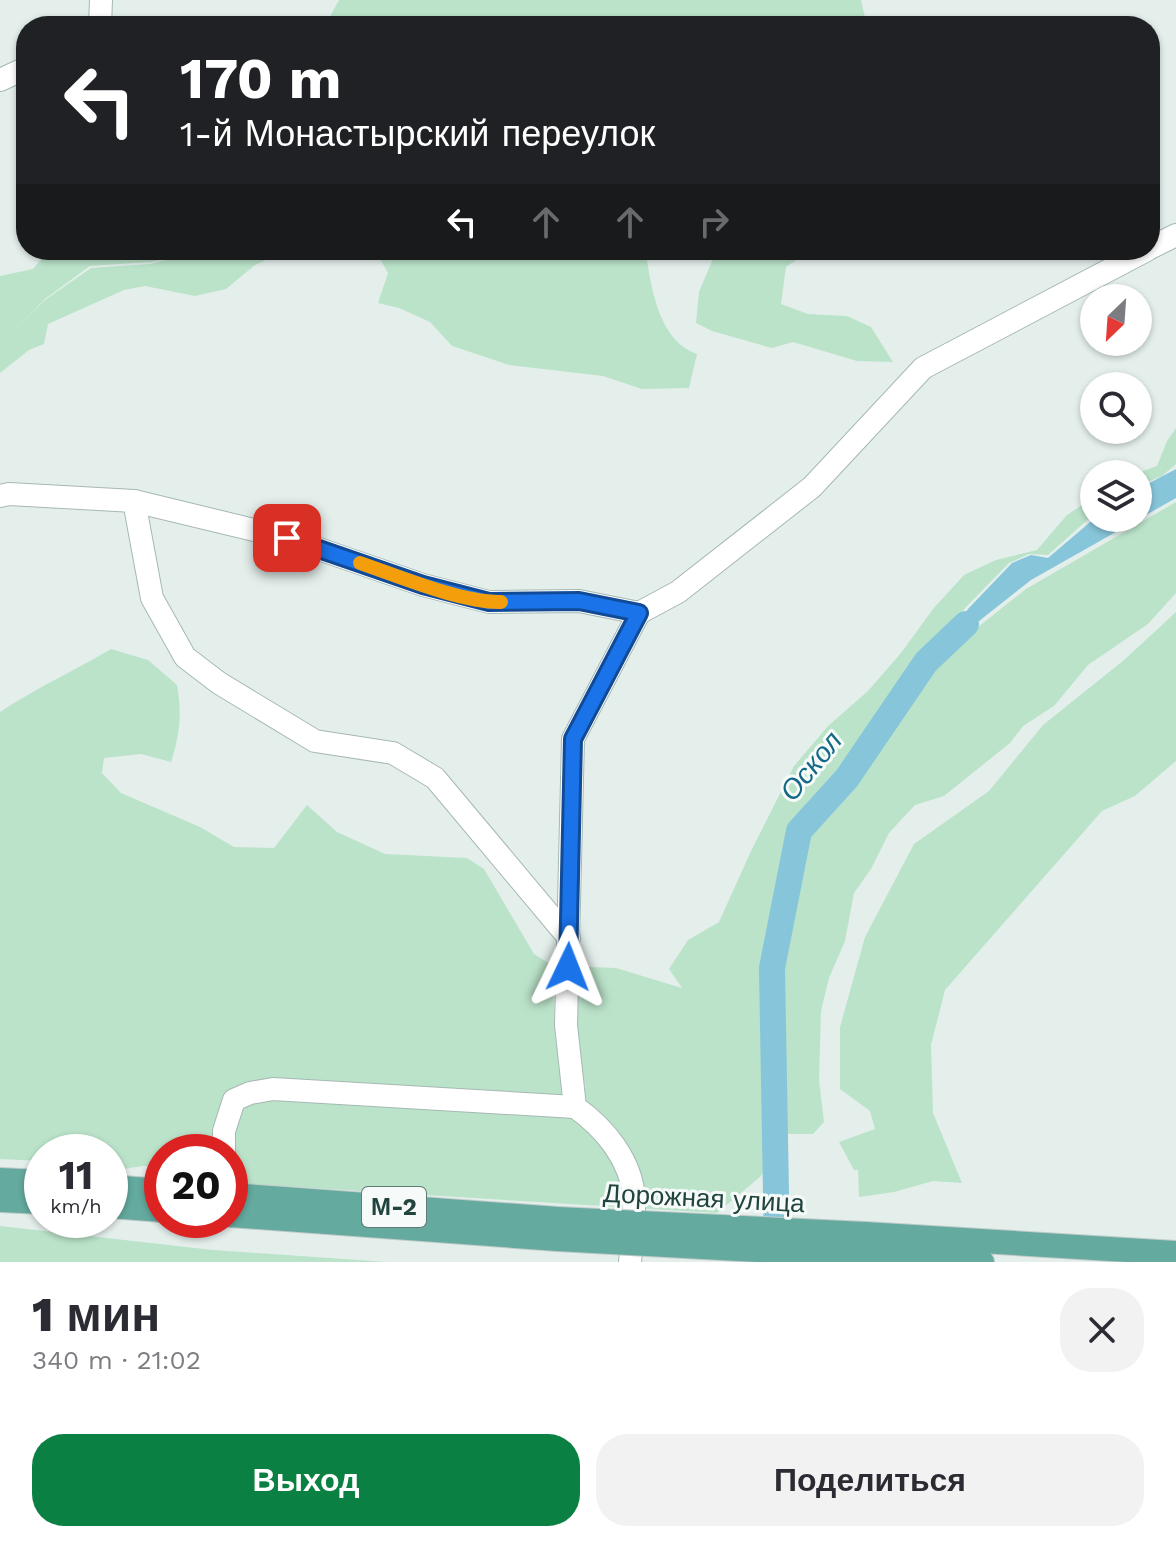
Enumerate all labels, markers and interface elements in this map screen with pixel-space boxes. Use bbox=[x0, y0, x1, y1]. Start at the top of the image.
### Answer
text: 170 m bbox=[180, 46, 342, 112]
icon: left bbox=[48, 48, 152, 152]
text: 1-й Монастырский переулок bbox=[180, 113, 655, 155]
icon: left bbox=[440, 200, 484, 244]
icon: ahead bbox=[524, 200, 568, 244]
icon: ahead bbox=[608, 200, 652, 244]
icon: right bbox=[692, 200, 736, 244]
north arrow bbox=[1080, 284, 1152, 356]
map controls bbox=[1080, 284, 1152, 532]
button: search bbox=[1080, 372, 1152, 444]
button: layers bbox=[1080, 460, 1152, 532]
pin bbox=[253, 504, 321, 572]
icon: arrive bbox=[265, 516, 309, 560]
water label: Оскол bbox=[773, 724, 849, 807]
position arrow bbox=[526, 925, 610, 1009]
speed limit sign: 20 bbox=[144, 1134, 248, 1238]
text: 11 bbox=[59, 1152, 93, 1199]
street label: Дорожная улица bbox=[603, 1178, 806, 1218]
road number: М-2 bbox=[362, 1187, 426, 1227]
text: km/h bbox=[50, 1194, 102, 1218]
text: 1 мин bbox=[32, 1286, 160, 1343]
button: close bbox=[1060, 1288, 1144, 1372]
text: 340 m · 21:02 bbox=[32, 1345, 201, 1375]
button: Выход bbox=[32, 1434, 580, 1526]
button: Поделиться bbox=[596, 1434, 1144, 1526]

